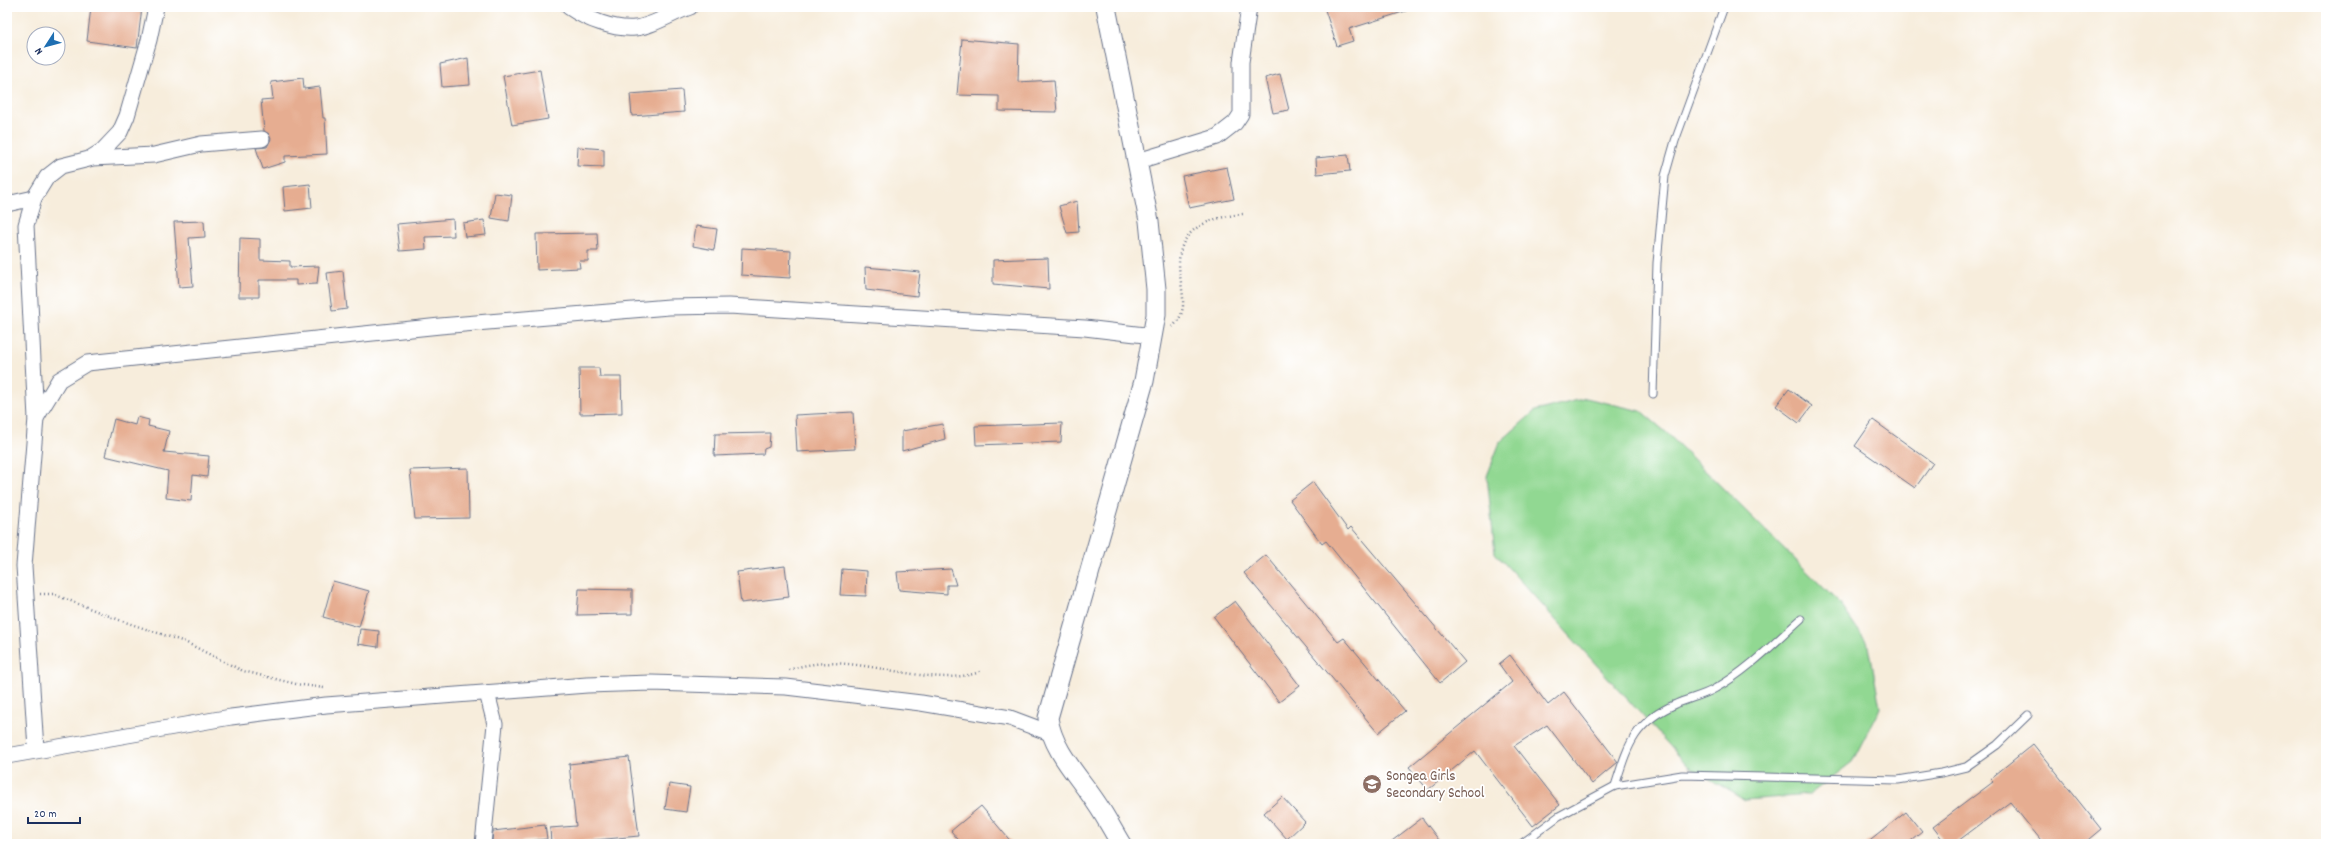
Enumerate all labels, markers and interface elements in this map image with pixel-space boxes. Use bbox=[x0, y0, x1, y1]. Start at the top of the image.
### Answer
north arrow bbox=[26, 26, 66, 66]
text: N bbox=[31, 43, 48, 58]
place label: Songea Girls Secondary School bbox=[1386, 766, 1485, 805]
school or university icon: Songea Girls Secondary School bbox=[1361, 773, 1383, 795]
scale bar bbox=[28, 799, 80, 825]
text: 20 m bbox=[34, 806, 57, 823]

